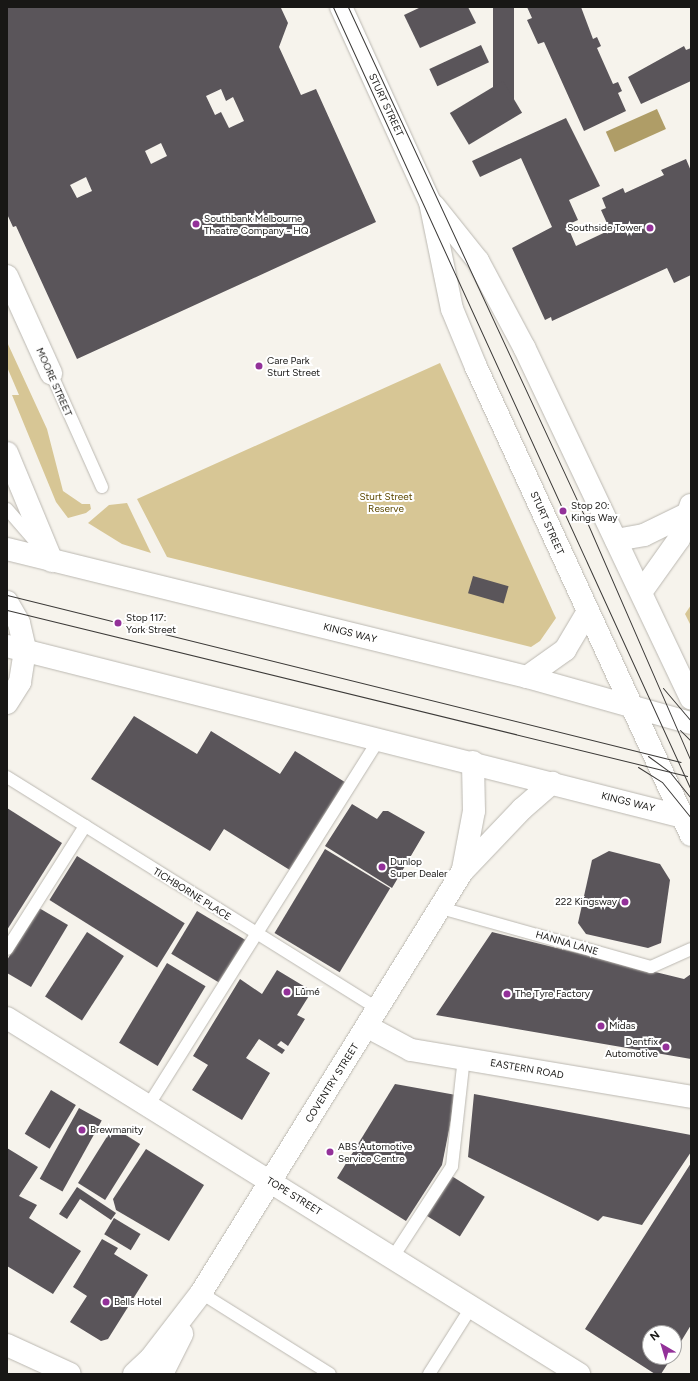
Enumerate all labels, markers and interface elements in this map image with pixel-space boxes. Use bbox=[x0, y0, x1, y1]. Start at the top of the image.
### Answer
street label: STURT STREET bbox=[366, 72, 406, 138]
place label: Southbank Melbourne Theatre Company - HQ bbox=[204, 212, 308, 236]
marker: Southbank Melbourne Theatre Company - HQ bbox=[191, 219, 201, 229]
place label: Southside Tower bbox=[567, 222, 642, 234]
marker: Southside Tower bbox=[645, 223, 655, 233]
street label: MOORE STREET bbox=[33, 346, 75, 418]
place label: Care Park Sturt Street bbox=[267, 354, 320, 378]
marker: Care Park Sturt Street bbox=[254, 361, 264, 371]
street label: STURT STREET bbox=[528, 489, 566, 557]
park label: Sturt Street Reserve bbox=[359, 490, 413, 514]
place label: Stop 20: Kings Way bbox=[571, 499, 617, 522]
marker: Stop 20: Kings Way bbox=[558, 506, 568, 516]
place label: Stop 117: York Street bbox=[126, 611, 176, 634]
marker: Stop 117: York Street bbox=[113, 618, 123, 628]
street label: KINGS WAY bbox=[322, 621, 378, 645]
street label: KINGS WAY bbox=[600, 790, 656, 814]
place label: Dunlop Super Dealer bbox=[390, 855, 447, 878]
marker: Dunlop Super Dealer bbox=[377, 862, 387, 872]
street label: TICHBORNE PLACE bbox=[151, 865, 233, 923]
place label: 222 Kingsway bbox=[555, 896, 617, 908]
marker: 222 Kingsway bbox=[620, 897, 630, 907]
street label: HANNA LANE bbox=[534, 928, 600, 958]
place label: Lûmé bbox=[295, 986, 320, 998]
marker: Lûmé bbox=[282, 987, 292, 997]
place label: The Tyre Factory bbox=[515, 988, 590, 1000]
marker: The Tyre Factory bbox=[502, 989, 512, 999]
place label: Midas bbox=[609, 1020, 635, 1032]
marker: Midas bbox=[596, 1021, 606, 1031]
place label: Dentfix Automotive bbox=[605, 1035, 658, 1058]
street label: COVENTRY STREET bbox=[303, 1041, 361, 1125]
marker: Dentfix Automotive bbox=[661, 1042, 671, 1052]
street label: EASTERN ROAD bbox=[489, 1057, 565, 1081]
place label: Brewmanity bbox=[90, 1124, 143, 1136]
marker: Brewmanity bbox=[77, 1125, 87, 1135]
place label: ABS Automotive Service Centre bbox=[338, 1140, 412, 1164]
marker: ABS Automotive Service Centre bbox=[325, 1147, 335, 1157]
street label: TOPE STREET bbox=[264, 1174, 324, 1218]
place label: Bells Hotel bbox=[114, 1296, 162, 1308]
marker: Bells Hotel bbox=[101, 1297, 111, 1307]
north arrow bbox=[642, 1325, 682, 1365]
text: N bbox=[648, 1328, 662, 1344]

